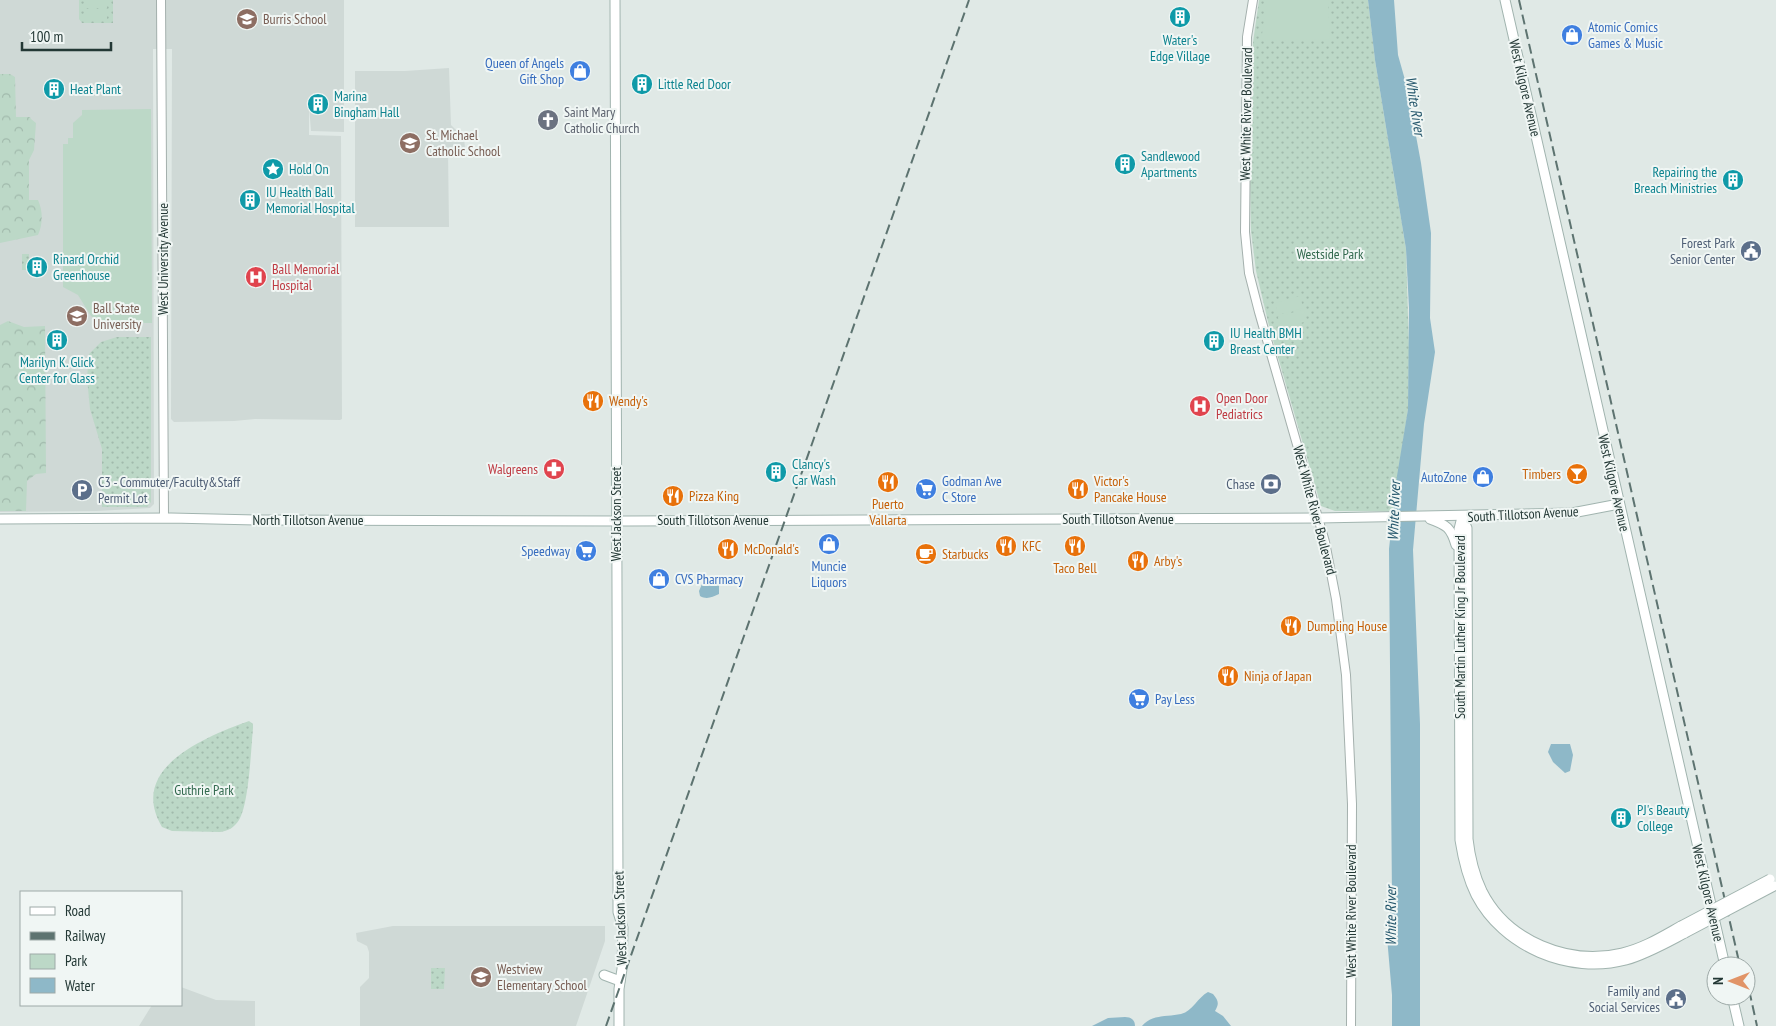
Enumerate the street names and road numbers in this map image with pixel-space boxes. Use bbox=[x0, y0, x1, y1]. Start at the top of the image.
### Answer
street label: West Kilgore Avenue bbox=[1505, 38, 1545, 139]
street label: West White River Boulevard bbox=[1236, 47, 1256, 181]
street label: West University Avenue bbox=[154, 203, 172, 315]
street label: West Kilgore Avenue bbox=[1594, 433, 1634, 534]
street label: West White River Boulevard bbox=[1289, 443, 1341, 577]
street label: West Jackson Street bbox=[607, 467, 625, 561]
street label: South Tillotson Avenue bbox=[1467, 502, 1579, 526]
street label: South Tillotson Avenue bbox=[1062, 510, 1174, 528]
street label: North Tillotson Avenue bbox=[252, 511, 364, 529]
street label: South Tillotson Avenue bbox=[657, 511, 769, 529]
street label: South Martin Luther King Jr Boulevard bbox=[1451, 535, 1469, 719]
street label: West Kilgore Avenue bbox=[1688, 843, 1728, 944]
street label: West White River Boulevard bbox=[1342, 844, 1360, 978]
street label: West Jackson Street bbox=[609, 870, 631, 966]

